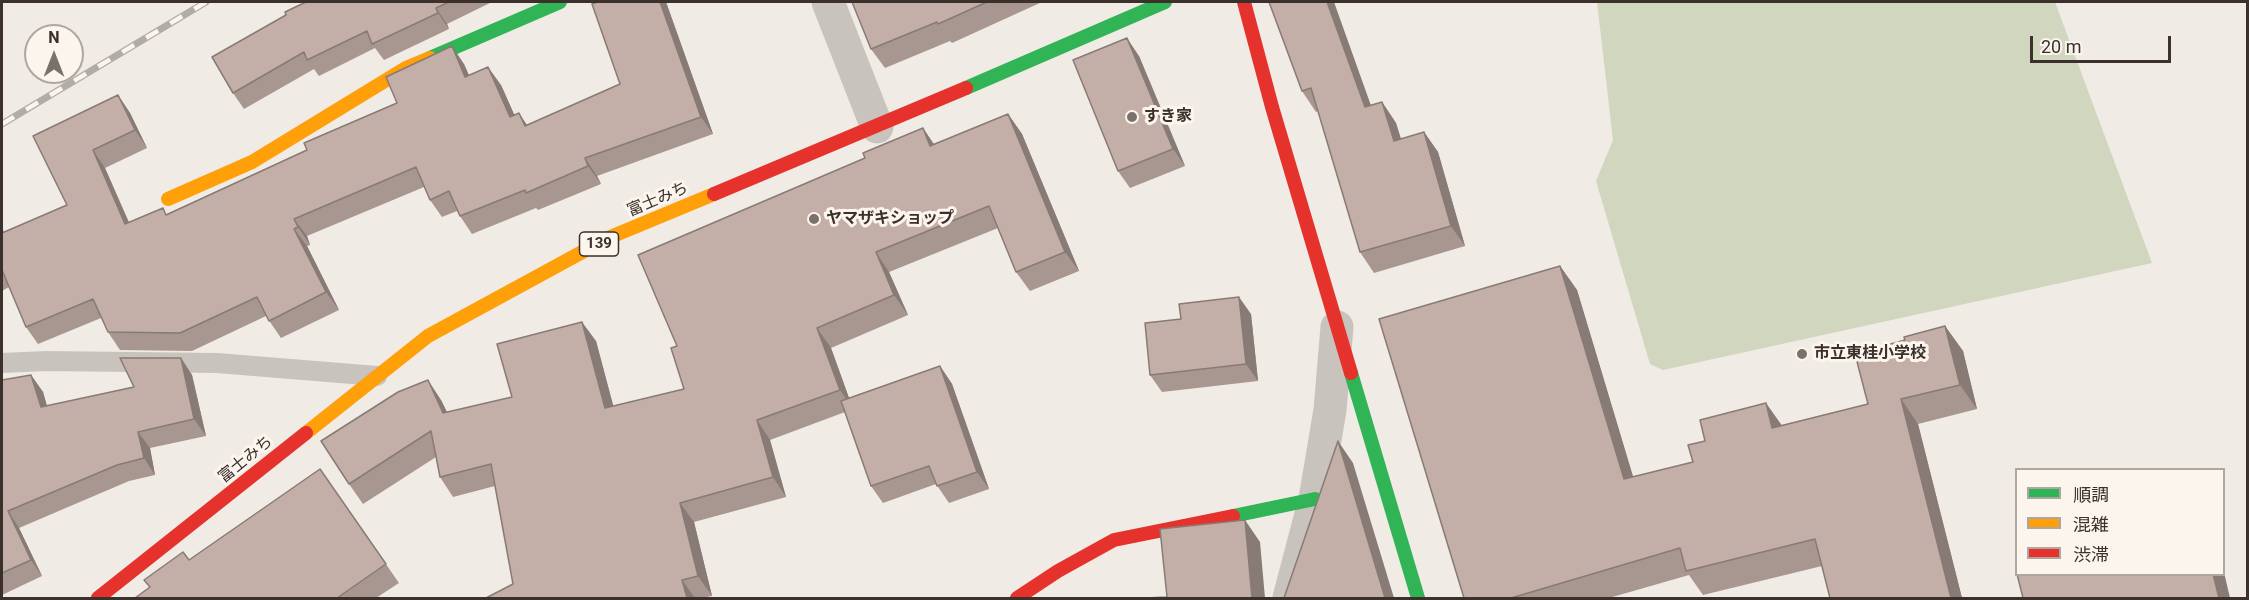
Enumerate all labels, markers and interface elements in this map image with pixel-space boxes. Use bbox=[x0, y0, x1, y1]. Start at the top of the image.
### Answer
north arrow bbox=[24, 24, 84, 84]
scale bar bbox=[2033, 24, 2174, 62]
text: N bbox=[48, 28, 60, 47]
text: 20 m bbox=[2041, 36, 2081, 57]
place label: すき家 bbox=[1144, 107, 1192, 127]
marker: すき家 bbox=[1125, 110, 1139, 124]
street label: 富士みち bbox=[625, 179, 691, 221]
place label: ヤマザキショップ bbox=[826, 209, 954, 229]
marker: ヤマザキショップ bbox=[807, 212, 821, 226]
road number: 139 bbox=[580, 232, 618, 256]
place label: 市立東桂小学校 bbox=[1814, 344, 1926, 364]
marker: 市立東桂小学校 bbox=[1795, 347, 1809, 361]
street label: 富士みち bbox=[215, 432, 277, 488]
legend bbox=[2015, 468, 2225, 576]
text: 順調 bbox=[2073, 484, 2109, 505]
text: 混雑 bbox=[2073, 514, 2109, 535]
text: 渋滞 bbox=[2073, 544, 2109, 565]

